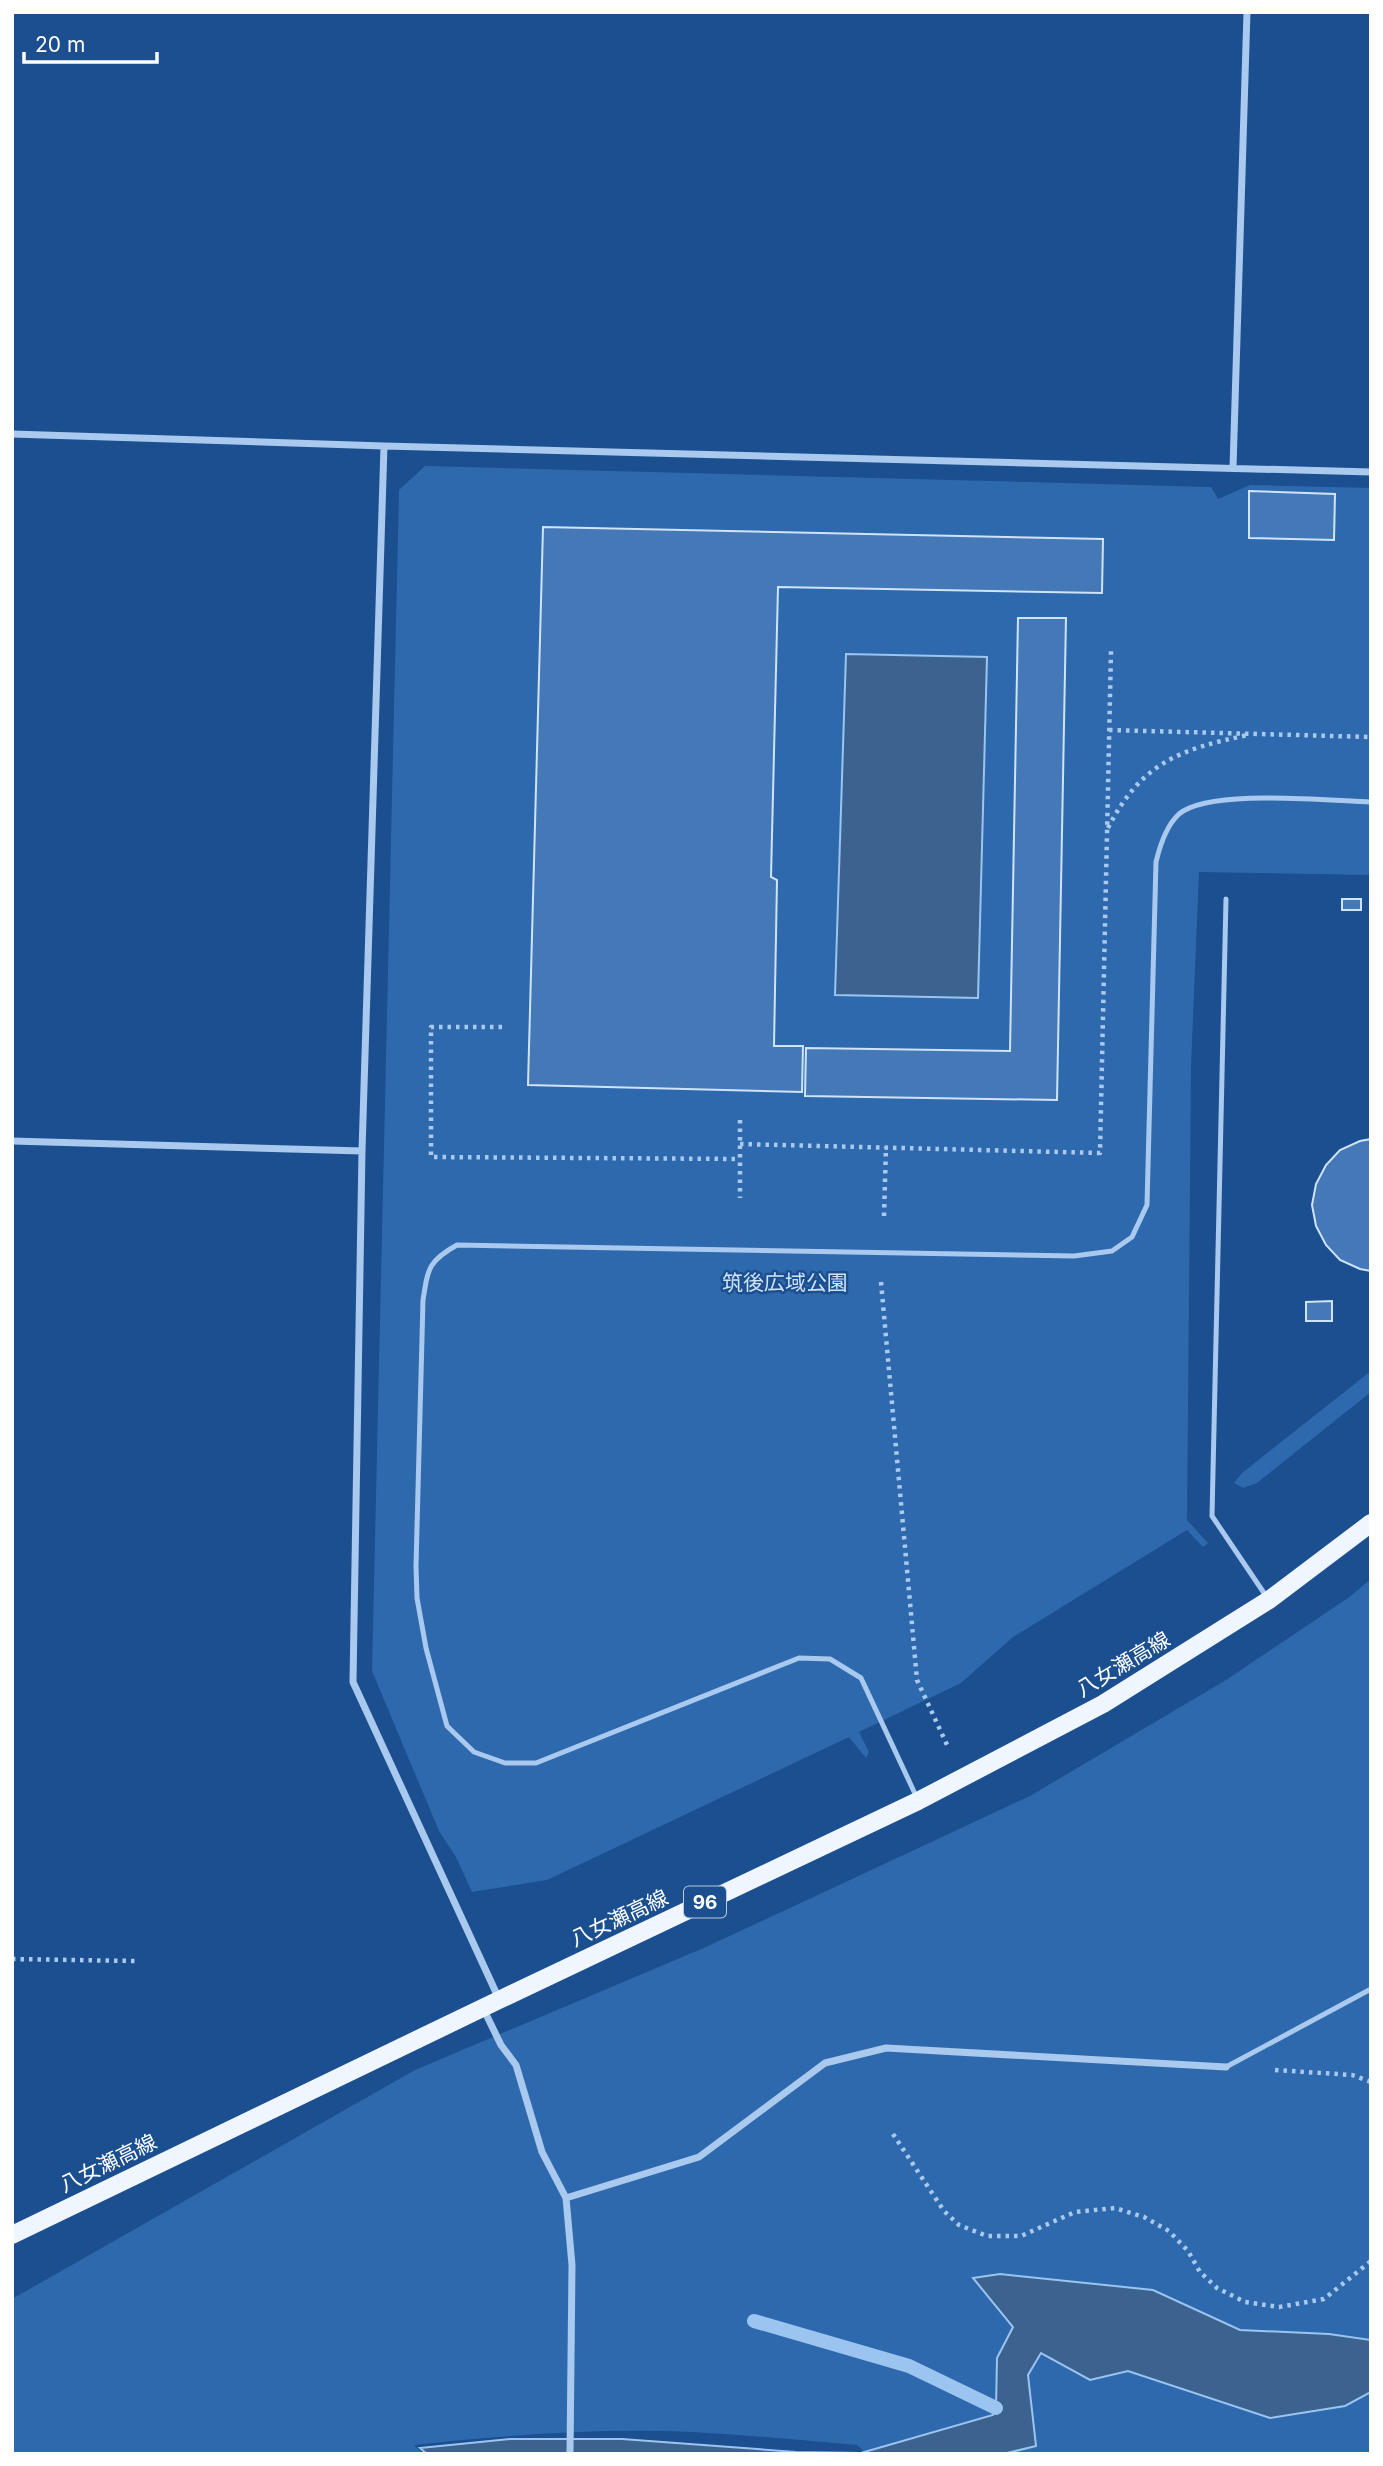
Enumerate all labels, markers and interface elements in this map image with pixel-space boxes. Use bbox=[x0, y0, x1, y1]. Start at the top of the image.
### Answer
scale bar bbox=[24, 21, 158, 65]
text: 20 m bbox=[35, 32, 85, 57]
park label: 筑後広域公園 bbox=[722, 1270, 848, 1295]
street label: 八女瀬高線 bbox=[1072, 1626, 1174, 1702]
street label: 八女瀬高線 bbox=[566, 1884, 672, 1952]
road number: 96 bbox=[684, 1886, 726, 1918]
street label: 八女瀬高線 bbox=[55, 2129, 161, 2197]

